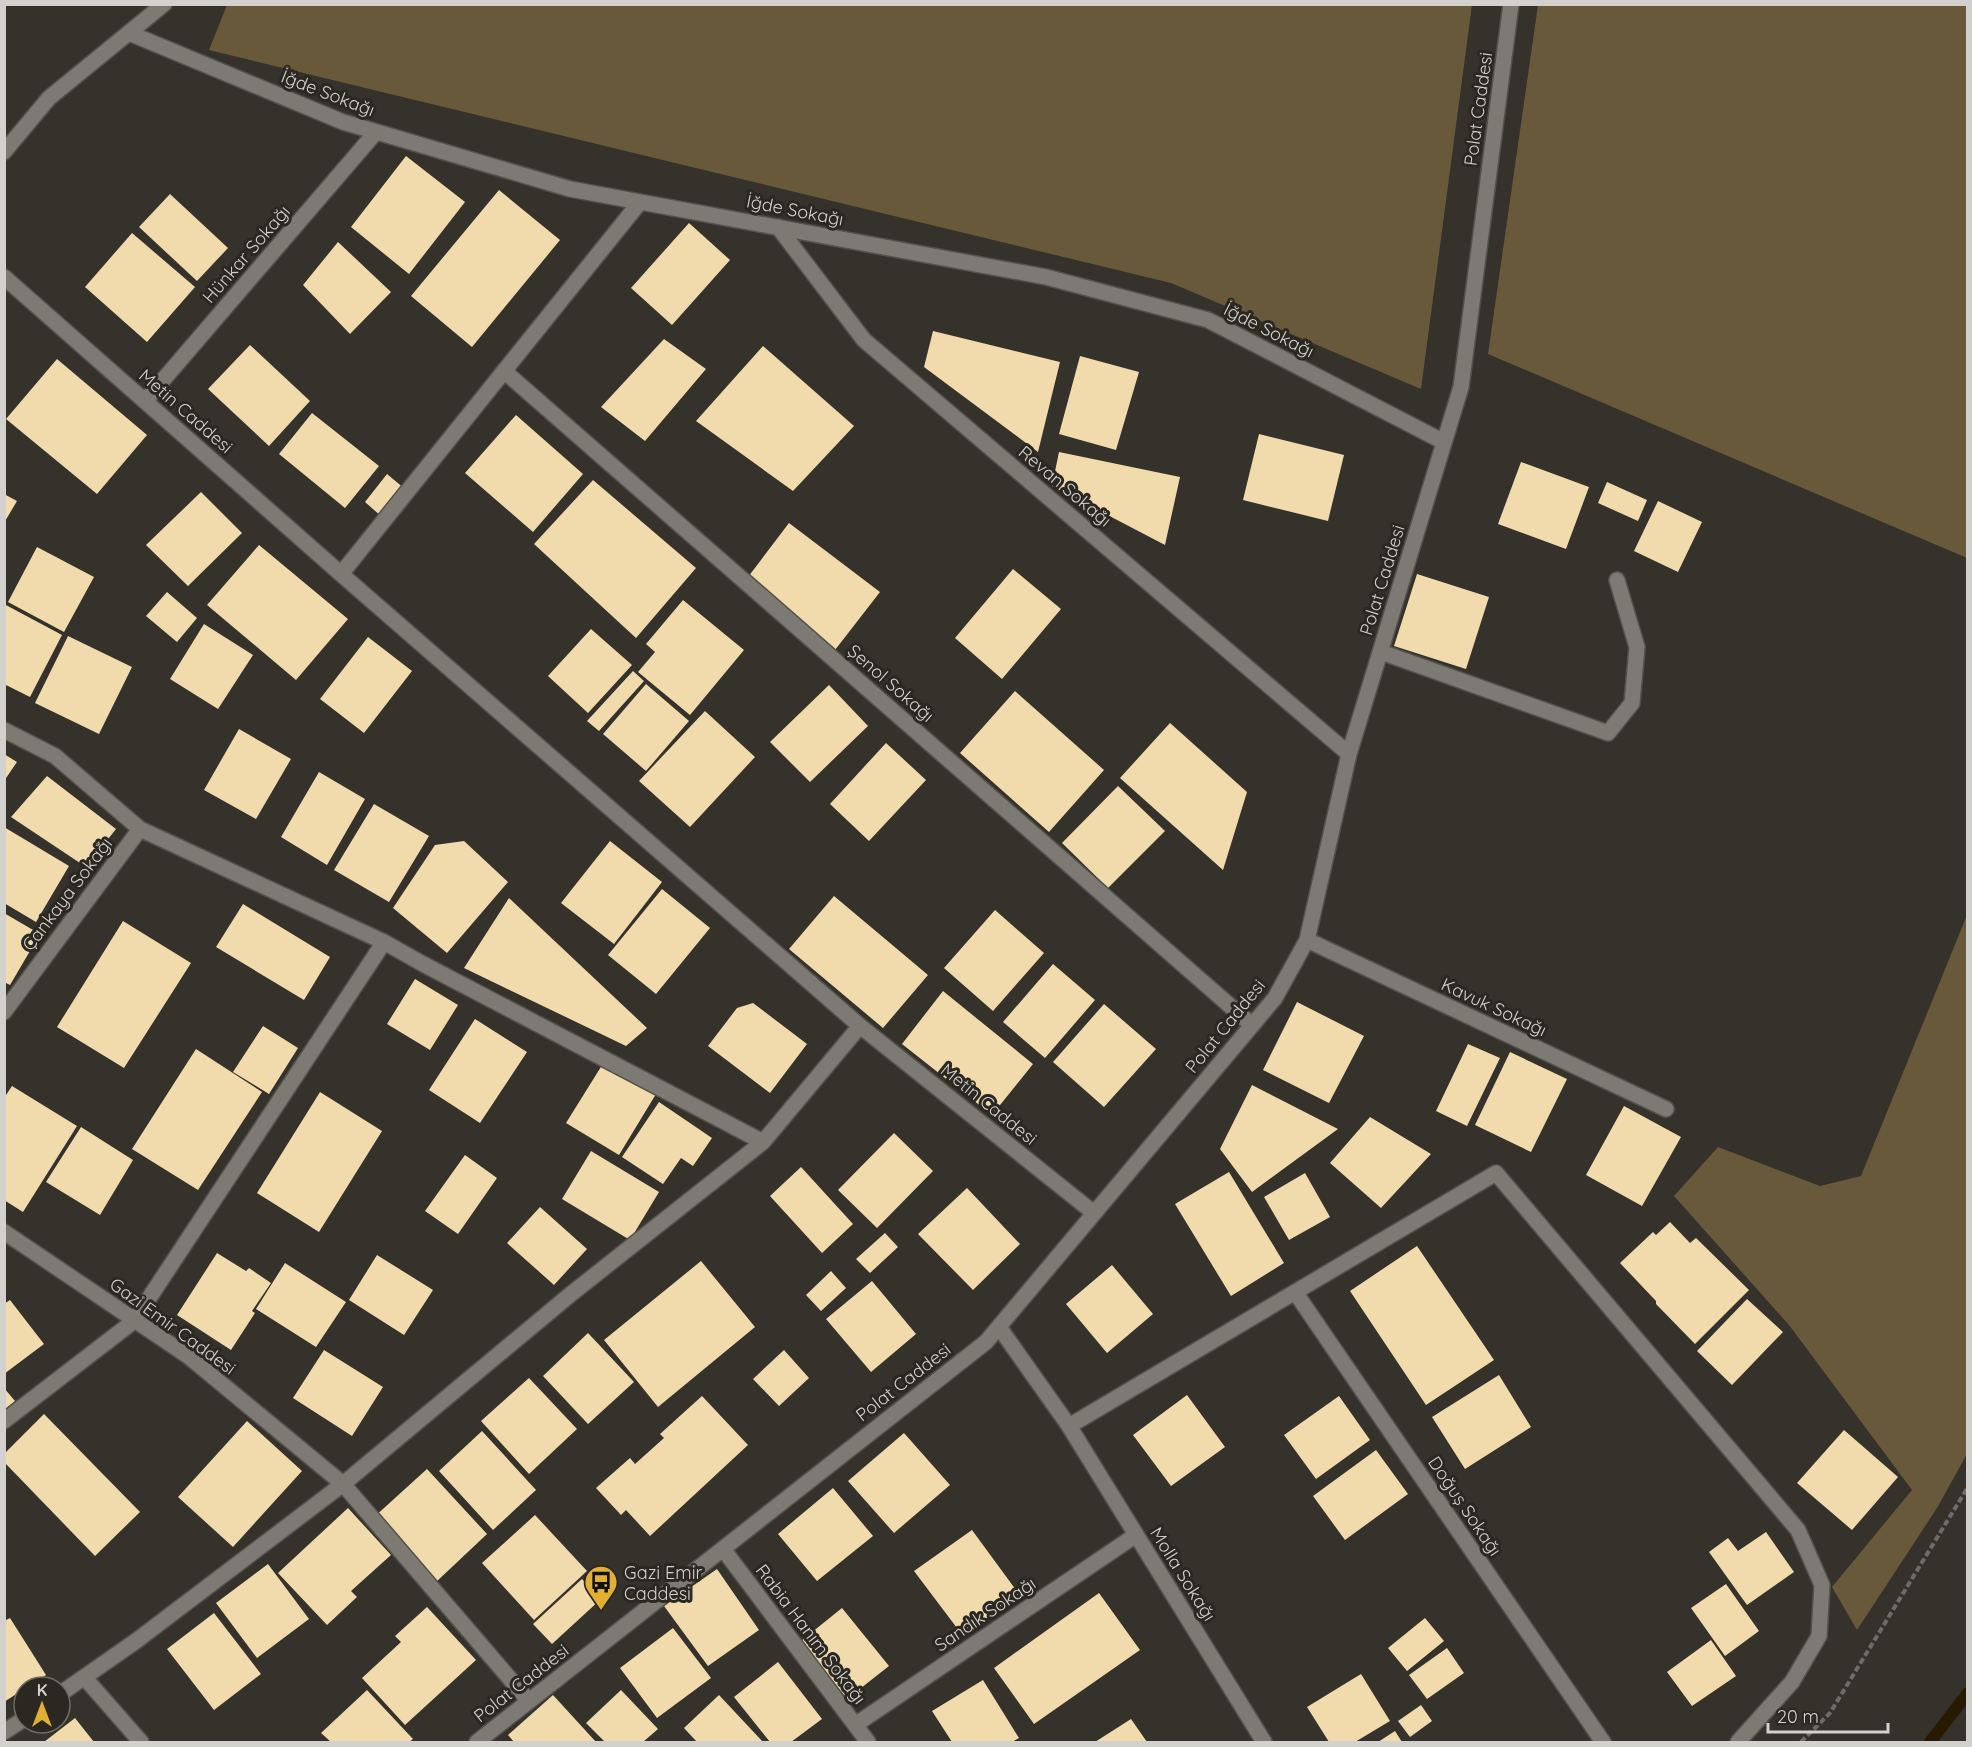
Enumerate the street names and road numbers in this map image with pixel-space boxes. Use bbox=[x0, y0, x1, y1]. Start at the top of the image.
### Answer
street label: Polat Caddesi bbox=[1459, 51, 1497, 167]
street label: İğde Sokağı bbox=[278, 65, 378, 121]
street label: İğde Sokağı bbox=[745, 189, 845, 231]
street label: Hünkar Sokağı bbox=[197, 200, 295, 308]
street label: İğde Sokağı bbox=[1220, 297, 1318, 363]
street label: Metin Caddesi bbox=[134, 364, 238, 458]
street label: Revan Sokağı bbox=[1014, 440, 1116, 532]
street label: Polat Caddesi bbox=[1354, 522, 1410, 638]
street label: Şenol Sokağı bbox=[843, 639, 939, 727]
street label: Çankaya Sokağı bbox=[17, 833, 117, 955]
street label: Kavuk Sokağı bbox=[1438, 973, 1550, 1041]
street label: Polat Caddesi bbox=[1180, 974, 1270, 1078]
street label: Metin Caddesi bbox=[936, 1058, 1042, 1150]
street label: Gazi Emir Caddesi bbox=[105, 1273, 241, 1379]
street label: Polat Caddesi bbox=[851, 1338, 955, 1426]
street label: Doğuş Sokağı bbox=[1423, 1452, 1507, 1560]
street label: Molla Sokağı bbox=[1145, 1523, 1221, 1625]
street label: Rabia Hanım Sokağı bbox=[751, 1559, 871, 1709]
street label: Sandık Sokağı bbox=[930, 1572, 1040, 1656]
street label: Polat Caddesi bbox=[469, 1639, 573, 1727]

